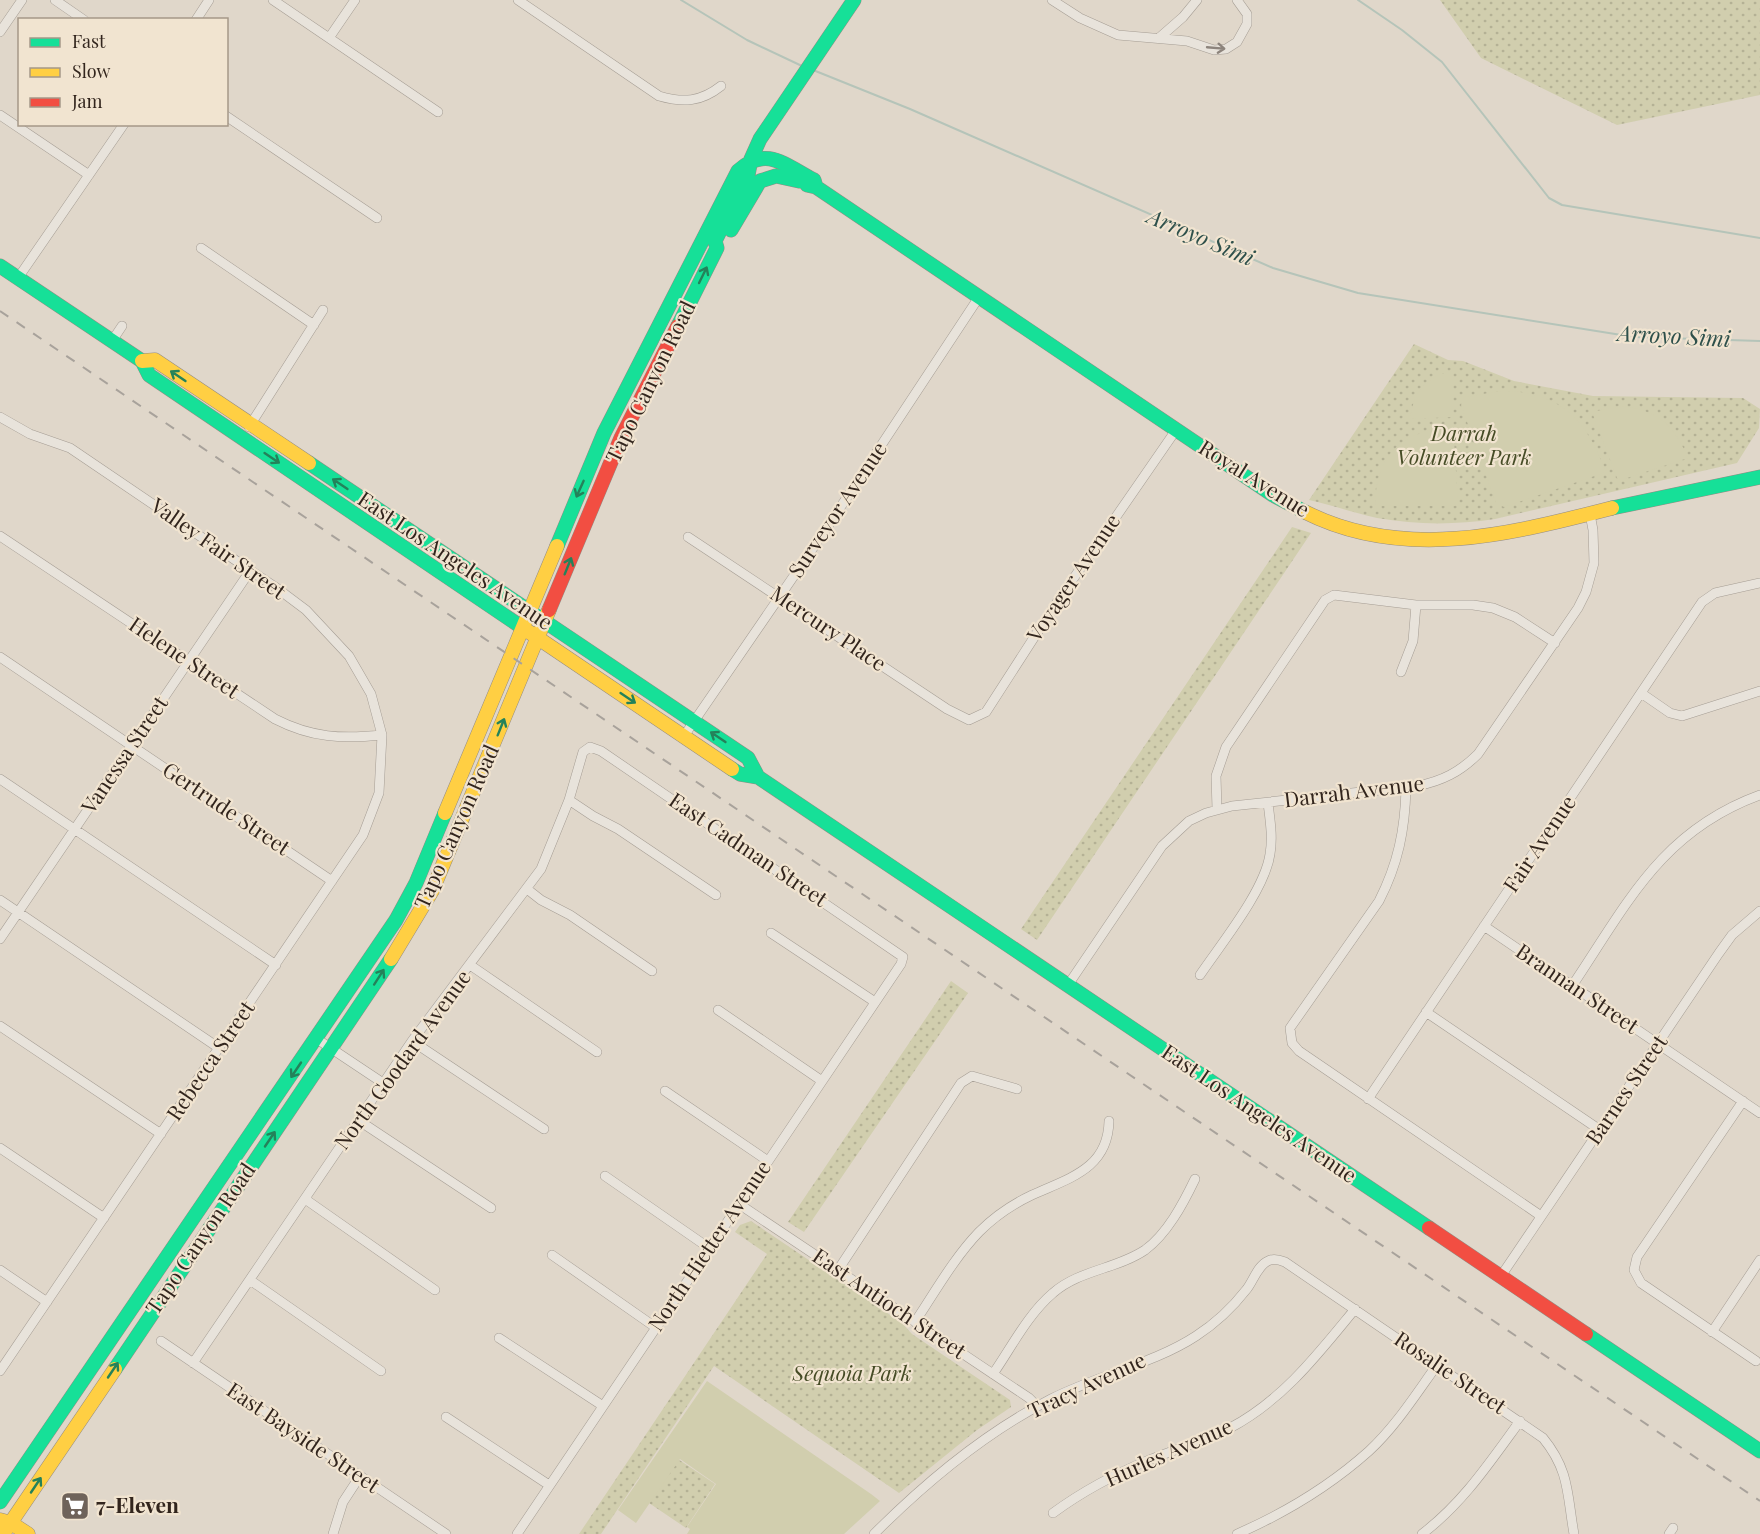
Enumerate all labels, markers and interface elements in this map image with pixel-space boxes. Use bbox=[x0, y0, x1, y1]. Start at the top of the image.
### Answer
legend bbox=[18, 18, 228, 126]
text: Fast bbox=[72, 29, 106, 53]
one-way arrow bbox=[1205, 43, 1225, 54]
text: Slow bbox=[72, 59, 110, 83]
text: Jam bbox=[71, 89, 102, 113]
water label: Arroyo Simi bbox=[1142, 199, 1260, 272]
one-way arrow bbox=[697, 267, 709, 284]
street label: Tapo Canyon Road bbox=[598, 296, 701, 467]
water label: Arroyo Simi bbox=[1615, 317, 1732, 353]
one-way arrow bbox=[170, 370, 187, 382]
park label: Darrah Volunteer Park bbox=[1397, 418, 1531, 470]
street label: Royal Avenue bbox=[1194, 432, 1316, 522]
street label: Surveyor Avenue bbox=[781, 436, 892, 582]
one-way arrow bbox=[263, 452, 279, 464]
one-way arrow bbox=[332, 478, 349, 490]
one-way arrow bbox=[574, 480, 585, 498]
street label: East Los Angeles Avenue bbox=[353, 484, 559, 635]
street label: Valley Fair Street bbox=[145, 490, 293, 605]
street label: Voyager Avenue bbox=[1019, 508, 1125, 647]
one-way arrow bbox=[563, 557, 574, 576]
street label: Mercury Place bbox=[766, 578, 892, 676]
street label: Helene Street bbox=[125, 609, 246, 704]
street label: Vanessa Street bbox=[73, 689, 173, 819]
one-way arrow bbox=[619, 692, 635, 704]
one-way arrow bbox=[496, 718, 507, 737]
one-way arrow bbox=[710, 731, 726, 743]
street label: Tapo Canyon Road bbox=[406, 740, 504, 913]
street label: Gertrude Street bbox=[158, 754, 297, 861]
street label: Darrah Avenue bbox=[1282, 768, 1425, 812]
street label: East Cadman Street bbox=[664, 785, 834, 912]
street label: Fair Avenue bbox=[1496, 789, 1581, 897]
street label: Brannan Street bbox=[1511, 936, 1645, 1039]
street label: North Goodard Avenue bbox=[327, 963, 476, 1154]
one-way arrow bbox=[373, 969, 385, 986]
street label: Rebecca Street bbox=[159, 994, 260, 1125]
street label: Barnes Street bbox=[1578, 1028, 1673, 1149]
street label: East Los Angeles Avenue bbox=[1157, 1037, 1363, 1188]
one-way arrow bbox=[290, 1062, 302, 1078]
one-way arrow bbox=[264, 1131, 276, 1148]
street label: North Hietter Avenue bbox=[641, 1154, 776, 1336]
street label: Tapo Canyon Road bbox=[138, 1157, 260, 1319]
street label: East Antioch Street bbox=[808, 1241, 973, 1364]
street label: Rosalie Street bbox=[1390, 1324, 1513, 1419]
street label: Tracy Avenue bbox=[1023, 1345, 1150, 1424]
park label: Sequoia Park bbox=[792, 1358, 912, 1386]
one-way arrow bbox=[107, 1362, 119, 1378]
street label: East Bayside Street bbox=[222, 1375, 387, 1498]
street label: Hurles Avenue bbox=[1100, 1411, 1236, 1492]
one-way arrow bbox=[30, 1478, 42, 1494]
supermarket icon: 7-Eleven bbox=[59, 1490, 91, 1522]
place label: 7-Eleven bbox=[96, 1490, 179, 1518]

